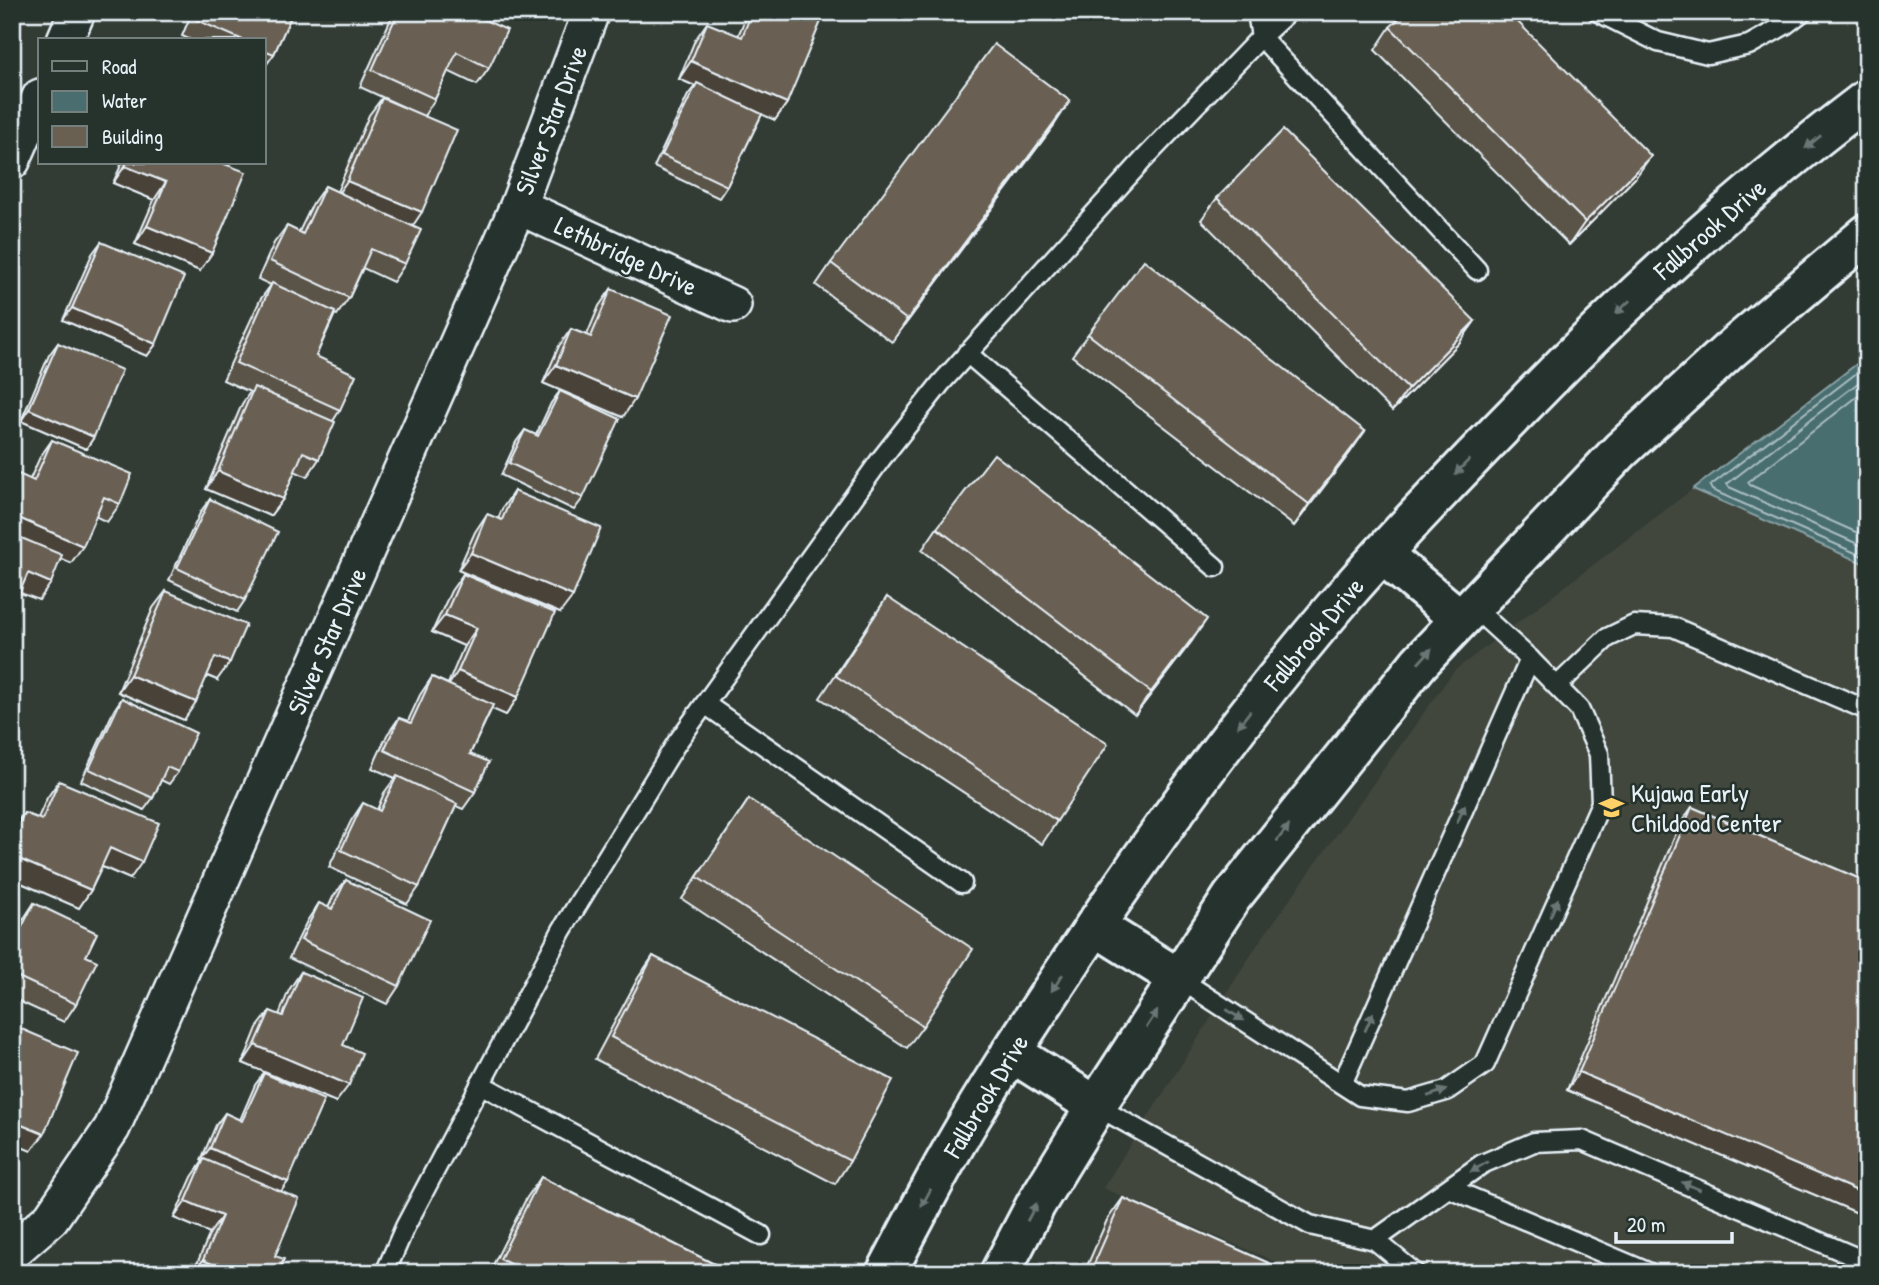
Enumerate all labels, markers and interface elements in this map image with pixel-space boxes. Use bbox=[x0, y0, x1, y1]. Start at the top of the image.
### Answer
legend bbox=[38, 38, 266, 164]
street label: Silver Star Drive bbox=[506, 40, 595, 200]
text: Road bbox=[102, 52, 136, 81]
text: Water bbox=[102, 86, 147, 115]
text: Building bbox=[102, 122, 163, 151]
one-way arrow bbox=[1805, 134, 1823, 149]
street label: Fallbrook Drive bbox=[1645, 170, 1773, 288]
street label: Lethbridge Drive bbox=[549, 207, 703, 304]
one-way arrow bbox=[1615, 298, 1632, 315]
one-way arrow bbox=[1454, 459, 1471, 476]
street label: Silver Star Drive bbox=[279, 562, 375, 720]
street label: Fallbrook Drive bbox=[1255, 569, 1372, 699]
one-way arrow bbox=[1417, 648, 1433, 665]
one-way arrow bbox=[1238, 710, 1252, 728]
place label: Kujawa Early Childood Center bbox=[1631, 775, 1782, 840]
school or university icon: Kujawa Early Childood Center bbox=[1597, 794, 1625, 822]
one-way arrow bbox=[1456, 803, 1467, 824]
one-way arrow bbox=[1275, 824, 1289, 842]
one-way arrow bbox=[1548, 898, 1560, 918]
one-way arrow bbox=[1050, 974, 1064, 992]
one-way arrow bbox=[1145, 1009, 1158, 1029]
one-way arrow bbox=[1225, 1009, 1245, 1022]
one-way arrow bbox=[1364, 1011, 1375, 1032]
street label: Fallbrook Drive bbox=[934, 1027, 1036, 1165]
one-way arrow bbox=[1426, 1087, 1447, 1098]
one-way arrow bbox=[1470, 1161, 1489, 1173]
one-way arrow bbox=[1681, 1181, 1702, 1192]
one-way arrow bbox=[920, 1188, 932, 1208]
scale bar bbox=[1616, 1201, 1732, 1245]
one-way arrow bbox=[1026, 1203, 1038, 1222]
text: 20 m bbox=[1627, 1210, 1665, 1239]

